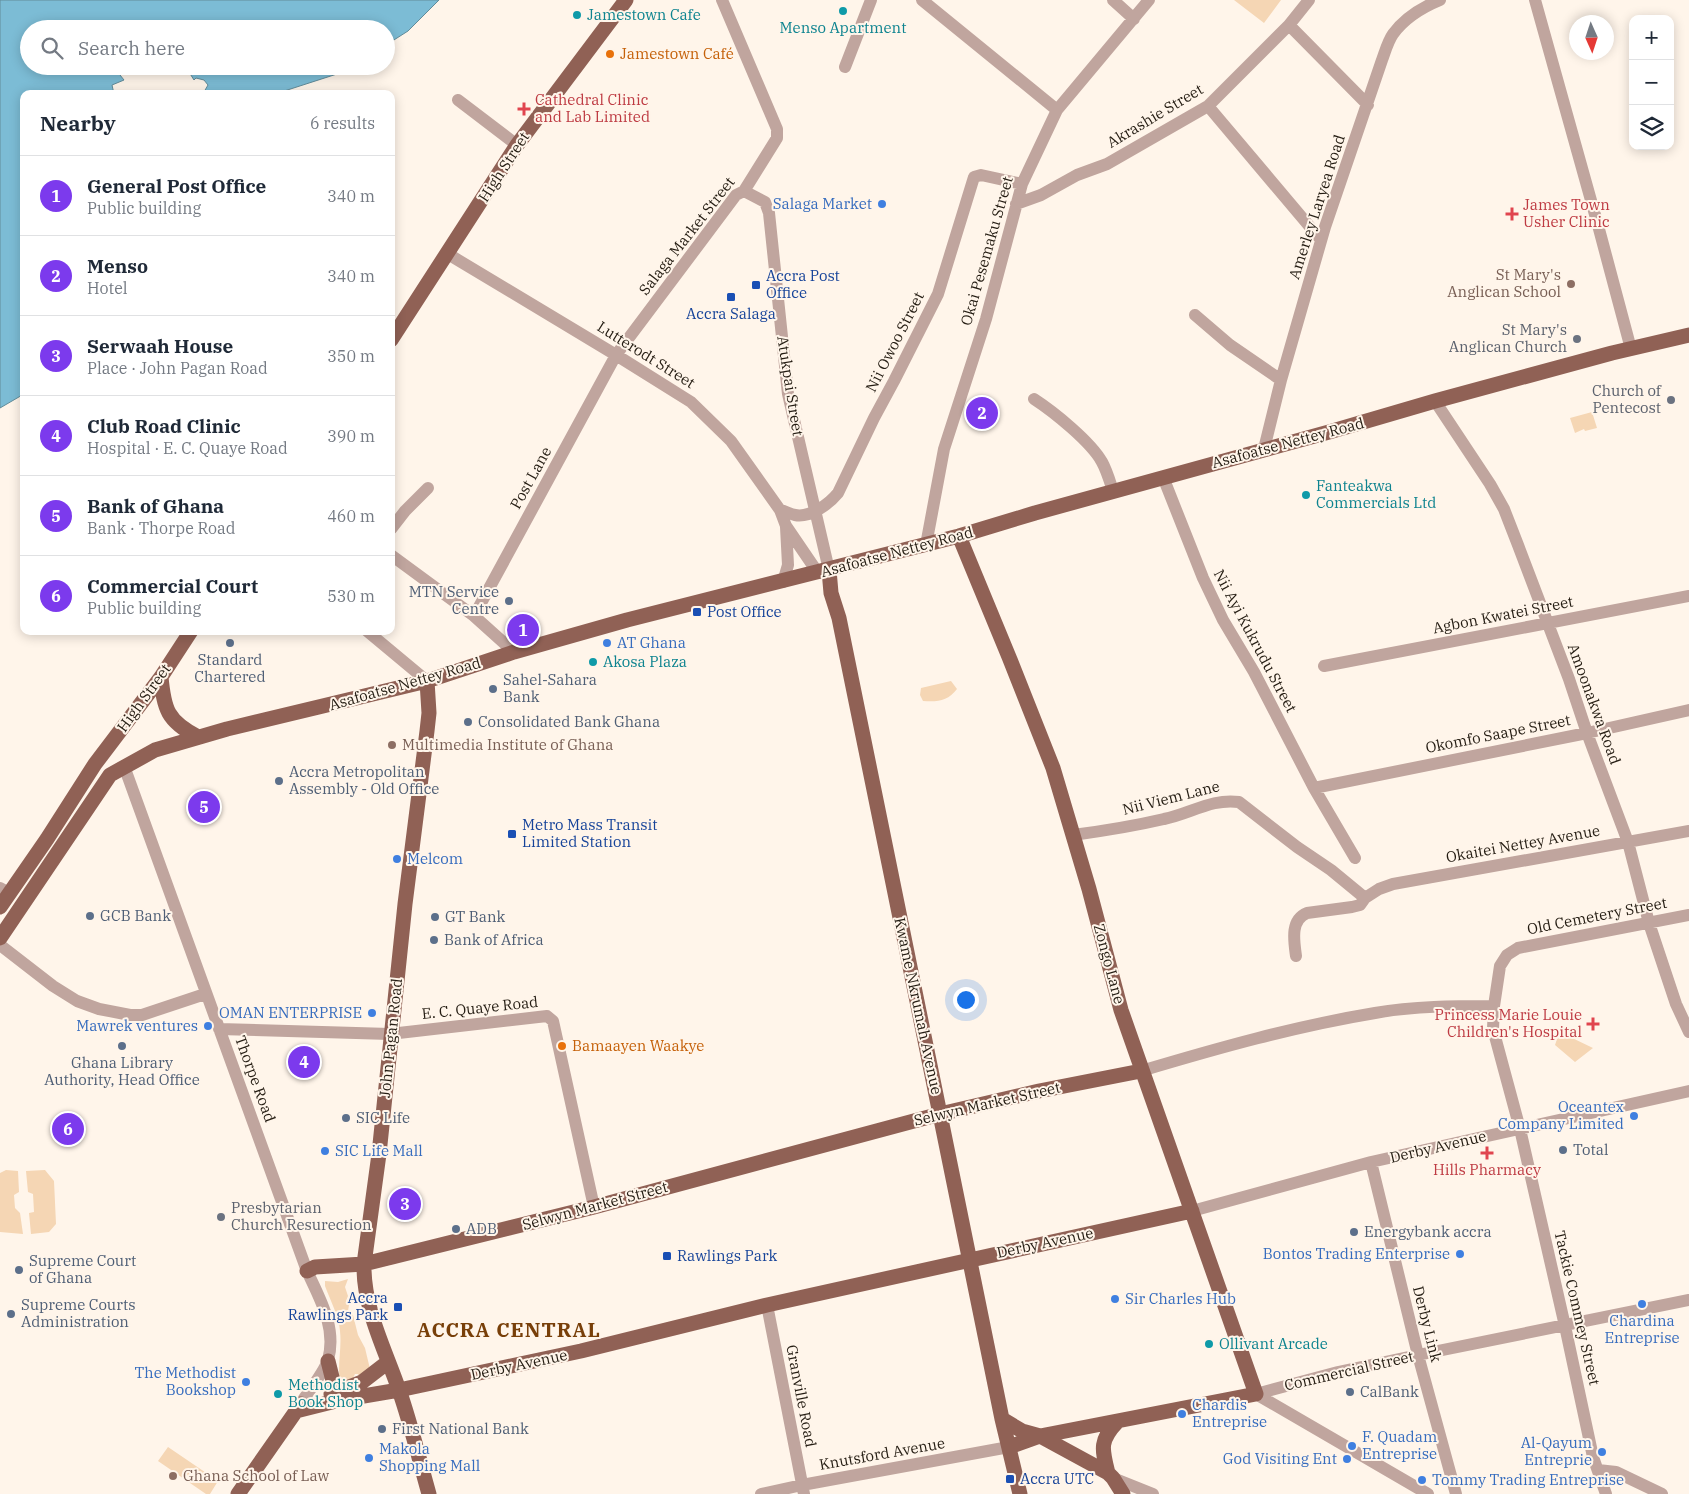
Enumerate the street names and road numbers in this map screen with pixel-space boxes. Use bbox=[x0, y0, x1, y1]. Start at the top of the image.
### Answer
street label: Akrashie Street bbox=[1103, 79, 1206, 152]
street label: High Street bbox=[474, 128, 533, 205]
street label: Amerley Laryea Road bbox=[1284, 132, 1349, 282]
street label: Salaga Market Street bbox=[635, 173, 739, 299]
street label: Okai Pesemaku Street bbox=[956, 174, 1017, 328]
street label: Nii Owoo Street bbox=[861, 289, 928, 395]
street label: Lutterodt Street bbox=[594, 317, 699, 392]
street label: Atukpai Street bbox=[773, 334, 808, 437]
street label: Asafoatse Nettey Road bbox=[1210, 413, 1366, 472]
street label: Post Lane bbox=[506, 443, 555, 512]
street label: Asafoatse Nettey Road bbox=[819, 522, 975, 581]
street label: Nii Ayi Kukrudu Street bbox=[1210, 566, 1301, 716]
street label: Agbon Kwatei Street bbox=[1431, 592, 1575, 637]
street label: Amoonakwa Road bbox=[1564, 641, 1625, 767]
street label: Asafoatse Nettey Road bbox=[327, 653, 483, 714]
street label: High Street bbox=[112, 660, 175, 736]
street label: Okomfo Saape Street bbox=[1424, 710, 1572, 757]
street label: Nii Viem Lane bbox=[1120, 776, 1221, 819]
street label: Okaitei Nettey Avenue bbox=[1444, 821, 1601, 866]
street label: Old Cemetery Street bbox=[1525, 893, 1668, 938]
street label: Kwame Nkrumah Avenue bbox=[890, 916, 947, 1096]
street label: Zongo Lane bbox=[1090, 922, 1129, 1006]
street label: John Pagan Road bbox=[375, 977, 406, 1099]
street label: E. C. Quaye Road bbox=[421, 992, 539, 1023]
street label: Thorpe Road bbox=[231, 1033, 280, 1125]
street label: Selwyn Market Street bbox=[912, 1077, 1062, 1130]
street label: Derby Avenue bbox=[1388, 1126, 1488, 1167]
street label: Selwyn Market Street bbox=[520, 1177, 670, 1234]
street label: Derby Avenue bbox=[995, 1223, 1095, 1262]
street label: Tackie Commey Street bbox=[1550, 1229, 1605, 1387]
street label: Derby Link bbox=[1409, 1284, 1446, 1364]
street label: Granville Road bbox=[782, 1343, 821, 1449]
street label: Derby Avenue bbox=[469, 1345, 569, 1384]
street label: Commercial Street bbox=[1282, 1346, 1415, 1395]
street label: Knutsford Avenue bbox=[818, 1433, 946, 1474]

